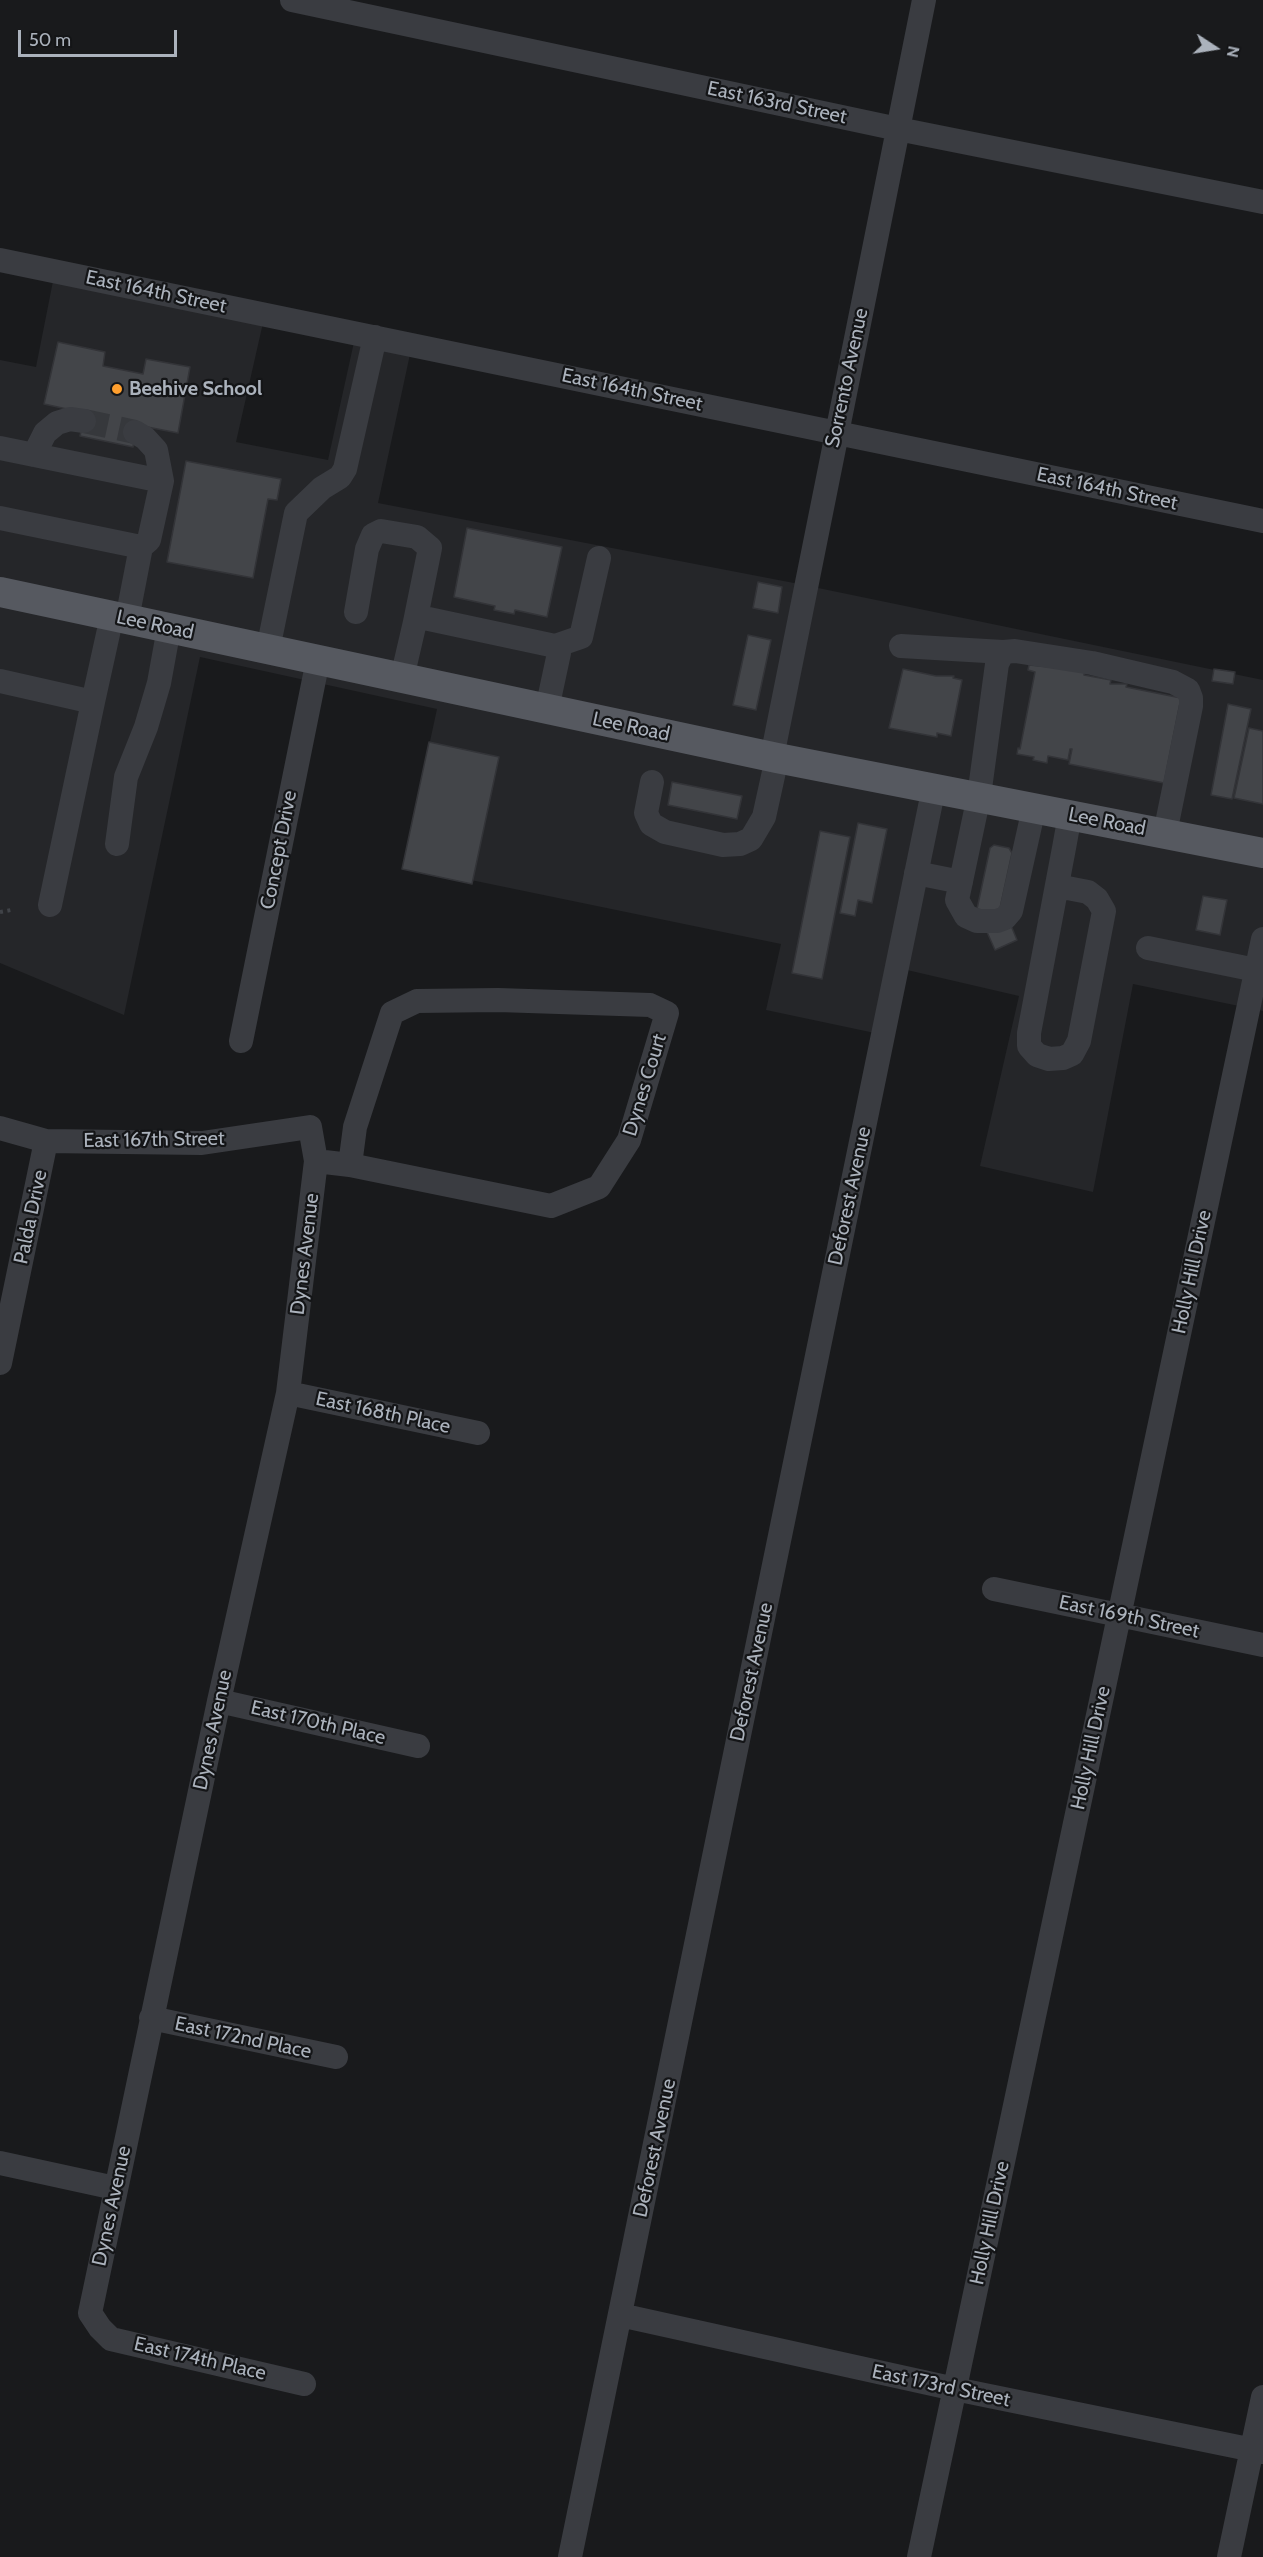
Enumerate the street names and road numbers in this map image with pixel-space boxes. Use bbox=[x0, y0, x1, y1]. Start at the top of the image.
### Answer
street label: East 163rd Street bbox=[705, 77, 849, 129]
street label: East 164th Street bbox=[84, 265, 228, 319]
street label: Sorrento Avenue bbox=[821, 306, 873, 450]
street label: East 164th Street bbox=[560, 363, 704, 417]
street label: East 164th Street bbox=[1035, 462, 1179, 516]
street label: Lee Road bbox=[114, 605, 196, 645]
street label: Lee Road bbox=[590, 707, 672, 747]
street label: Concept Drive bbox=[256, 789, 302, 911]
street label: Lee Road bbox=[1066, 803, 1148, 841]
street label: Dynes Court bbox=[618, 1031, 672, 1139]
street label: Deforest Avenue bbox=[824, 1124, 876, 1268]
street label: East 167th Street bbox=[83, 1127, 225, 1153]
street label: Palda Drive bbox=[9, 1168, 53, 1266]
street label: Dynes Avenue bbox=[286, 1192, 324, 1316]
street label: Holly Hill Drive bbox=[1167, 1208, 1217, 1336]
street label: East 168th Place bbox=[313, 1387, 453, 1439]
street label: East 169th Street bbox=[1057, 1590, 1201, 1644]
street label: Deforest Avenue bbox=[726, 1600, 778, 1744]
street label: Dynes Avenue bbox=[189, 1668, 237, 1792]
street label: Holly Hill Drive bbox=[1066, 1684, 1116, 1812]
street label: East 170th Place bbox=[248, 1696, 388, 1750]
street label: East 172nd Place bbox=[173, 2012, 313, 2064]
street label: Deforest Avenue bbox=[629, 2076, 681, 2220]
street label: Dynes Avenue bbox=[88, 2144, 136, 2268]
street label: Holly Hill Drive bbox=[965, 2159, 1015, 2287]
street label: East 174th Place bbox=[132, 2332, 268, 2386]
street label: East 173rd Street bbox=[870, 2360, 1012, 2412]

